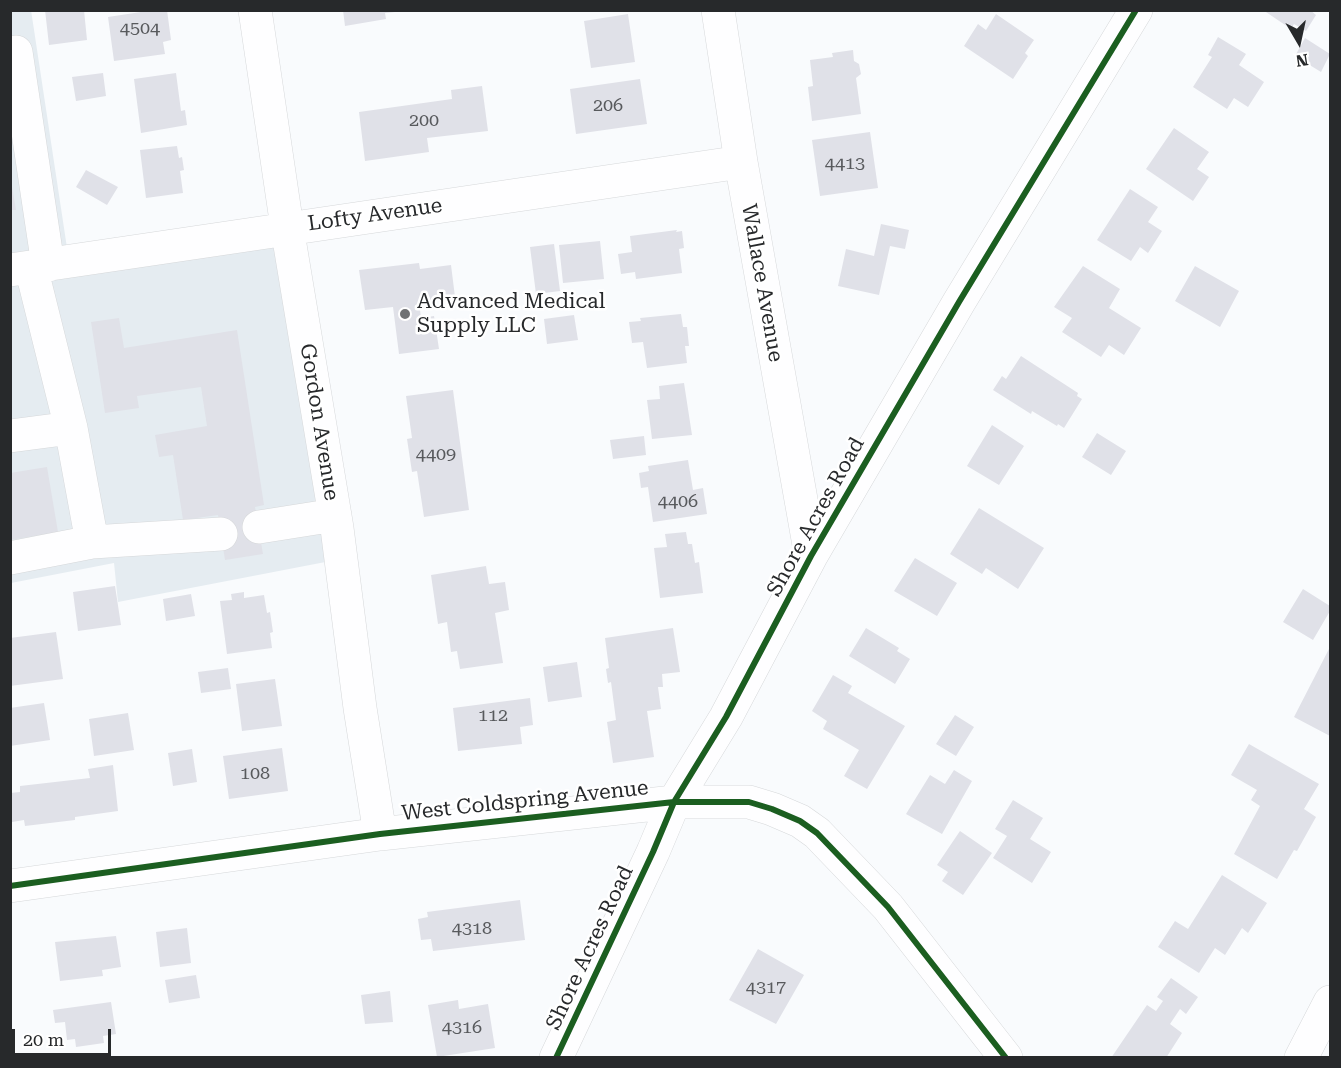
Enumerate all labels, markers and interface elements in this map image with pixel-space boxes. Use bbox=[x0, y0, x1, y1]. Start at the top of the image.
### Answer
north arrow bbox=[1269, 12, 1329, 72]
house number: 4504 bbox=[120, 18, 160, 40]
text: N bbox=[1294, 50, 1309, 71]
house number: 206 bbox=[593, 95, 623, 117]
house number: 200 bbox=[409, 110, 439, 132]
house number: 4413 bbox=[825, 153, 865, 175]
street label: Lofty Avenue bbox=[306, 193, 444, 237]
street label: Wallace Avenue bbox=[736, 202, 788, 364]
place label: Advanced Medical Supply LLC bbox=[417, 289, 605, 339]
marker: Advanced Medical Supply LLC bbox=[398, 307, 412, 321]
street label: Gordon Avenue bbox=[294, 342, 344, 502]
street label: Shore Acres Road bbox=[762, 433, 870, 601]
house number: 4409 bbox=[416, 444, 456, 466]
house number: 4406 bbox=[658, 491, 698, 513]
house number: 112 bbox=[478, 705, 508, 727]
house number: 108 bbox=[240, 763, 270, 785]
street label: West Coldspring Avenue bbox=[400, 776, 650, 826]
street label: Shore Acres Road bbox=[541, 862, 639, 1034]
house number: 4318 bbox=[452, 918, 492, 940]
house number: 4317 bbox=[746, 977, 786, 999]
scale bar bbox=[15, 1017, 114, 1055]
house number: 4316 bbox=[442, 1017, 482, 1039]
text: 20 m bbox=[23, 1029, 64, 1050]

